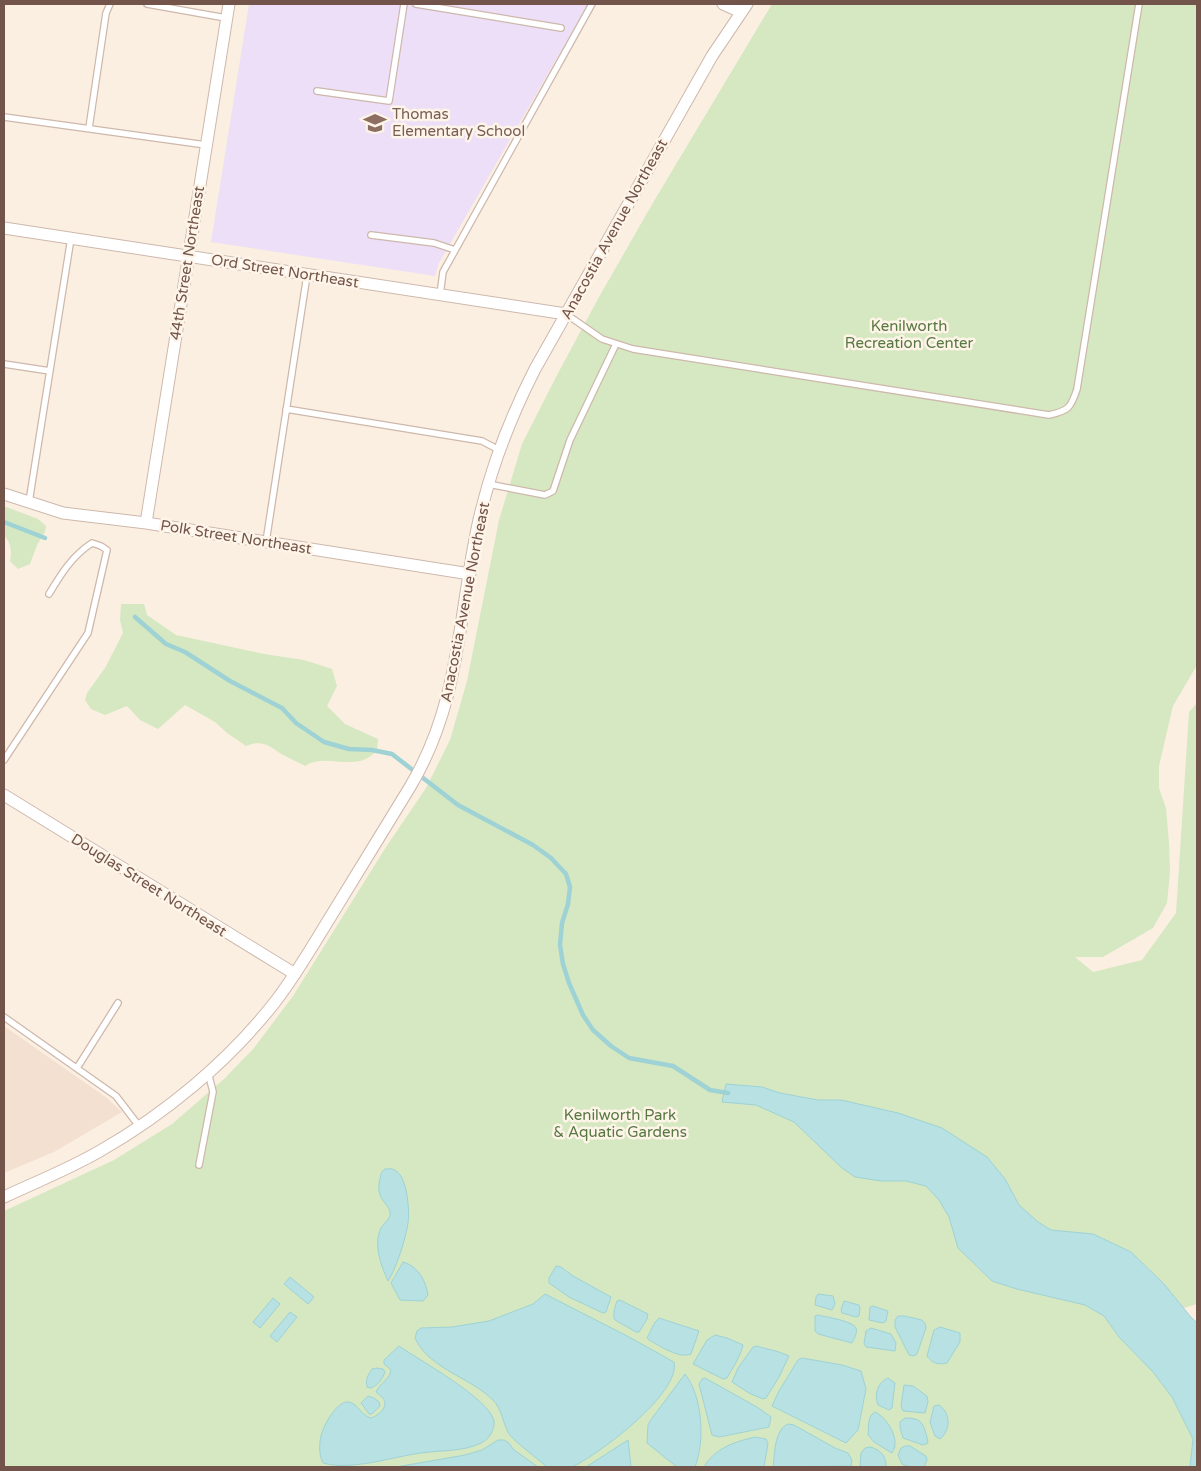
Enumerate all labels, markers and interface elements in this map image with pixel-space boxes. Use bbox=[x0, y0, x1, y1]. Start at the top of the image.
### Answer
place label: Thomas Elementary School bbox=[392, 105, 525, 140]
school or university icon: Thomas Elementary School bbox=[362, 110, 388, 136]
street label: Anacostia Avenue Northeast bbox=[557, 135, 671, 322]
street label: 44th Street Northeast bbox=[166, 184, 208, 341]
street label: Ord Street Northeast bbox=[210, 250, 360, 292]
park label: Kenilworth Recreation Center bbox=[845, 317, 974, 352]
street label: Anacostia Avenue Northeast bbox=[437, 500, 493, 704]
street label: Polk Street Northeast bbox=[159, 516, 313, 558]
street label: Douglas Street Northeast bbox=[68, 830, 230, 940]
park label: Kenilworth Park & Aquatic Gardens bbox=[553, 1106, 687, 1141]

